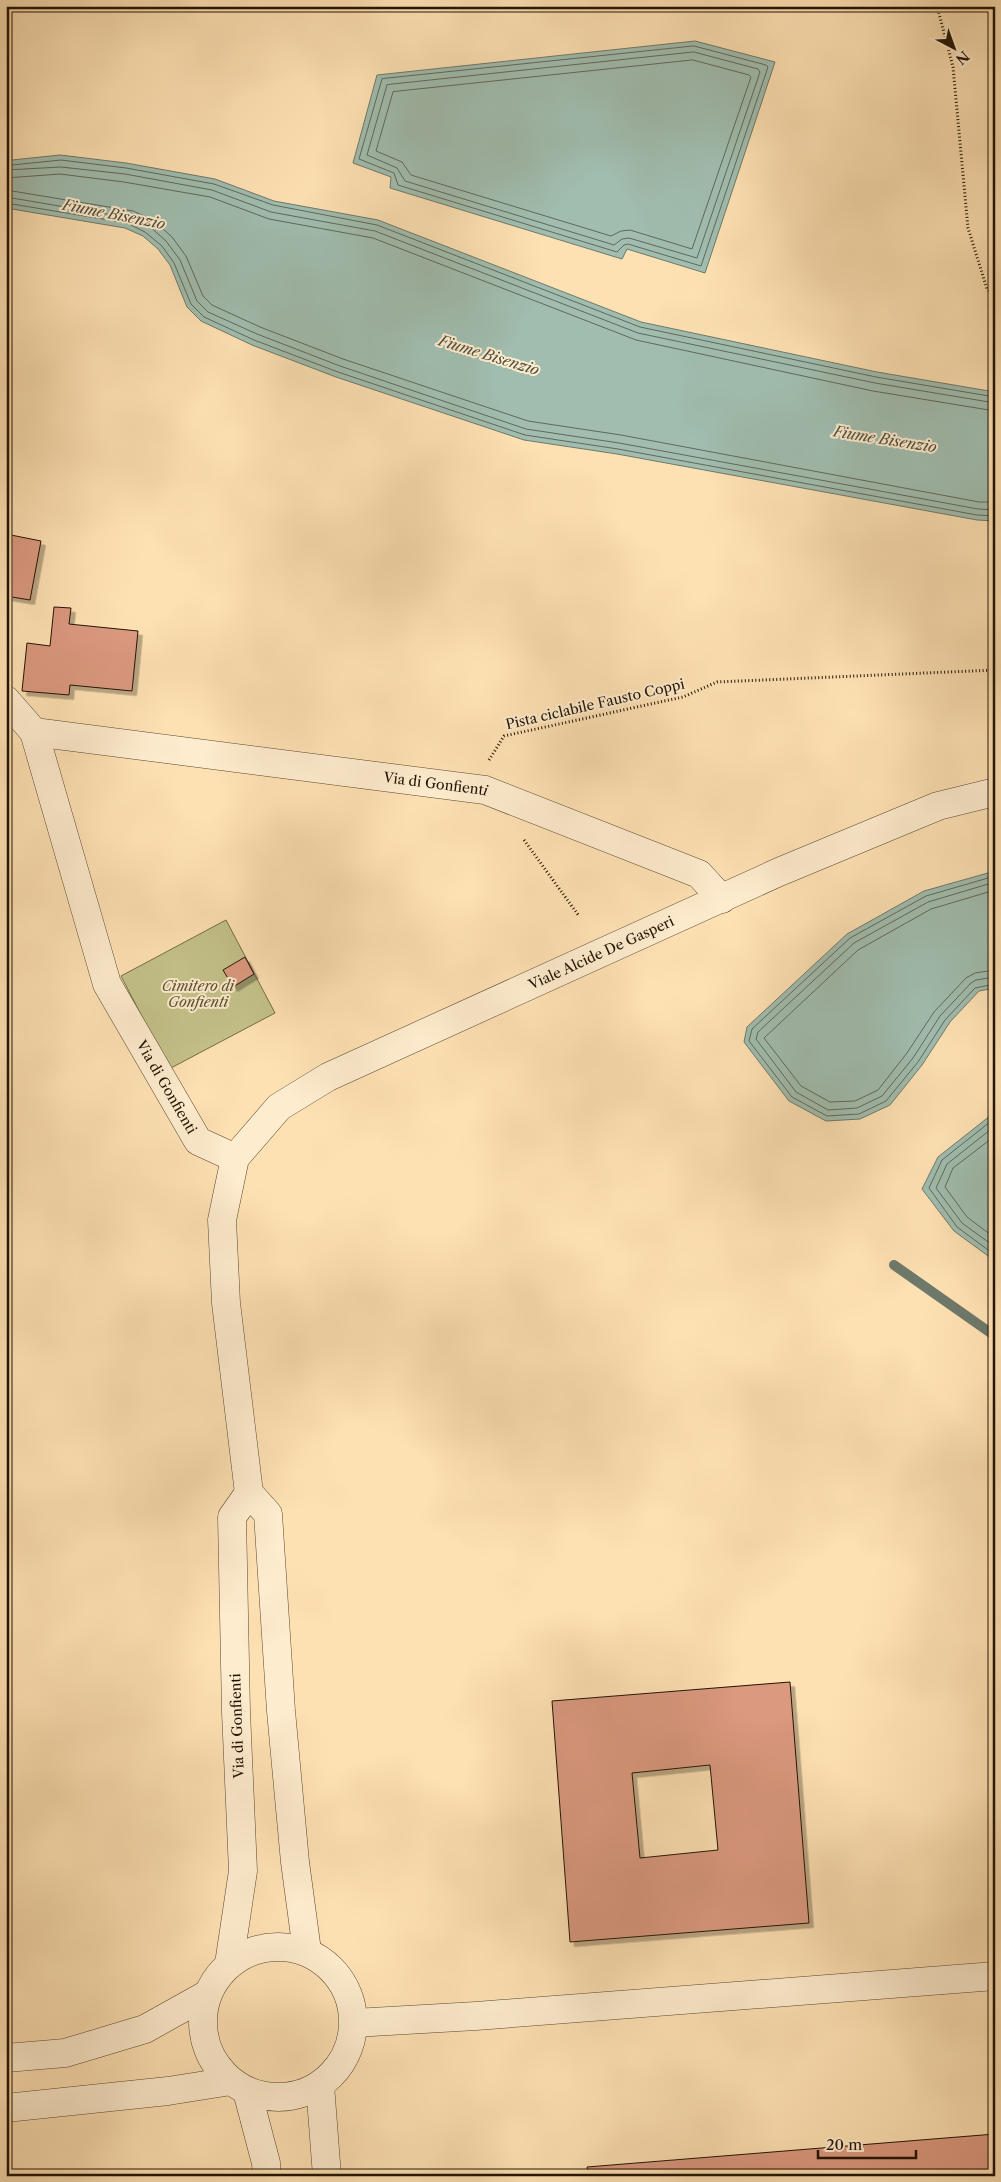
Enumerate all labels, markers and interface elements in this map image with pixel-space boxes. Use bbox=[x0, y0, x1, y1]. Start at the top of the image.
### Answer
north arrow bbox=[928, 22, 978, 72]
text: N bbox=[952, 47, 973, 69]
water label: Fiume Bisenzio bbox=[60, 195, 167, 233]
water label: Fiume Bisenzio bbox=[435, 330, 542, 379]
water label: Fiume Bisenzio bbox=[831, 421, 938, 457]
street label: Pista ciclabile Fausto Coppi bbox=[504, 675, 686, 733]
street label: Via di Gonfienti bbox=[381, 768, 491, 799]
street label: Viale Alcide De Gasperi bbox=[525, 912, 677, 994]
park label: Cimitero di Gonfienti bbox=[162, 977, 236, 1011]
street label: Via di Gonfienti bbox=[132, 1036, 201, 1137]
street label: Via di Gonfienti bbox=[226, 1673, 248, 1780]
scale bar bbox=[818, 2127, 916, 2159]
text: 20 m bbox=[826, 2135, 862, 2154]

